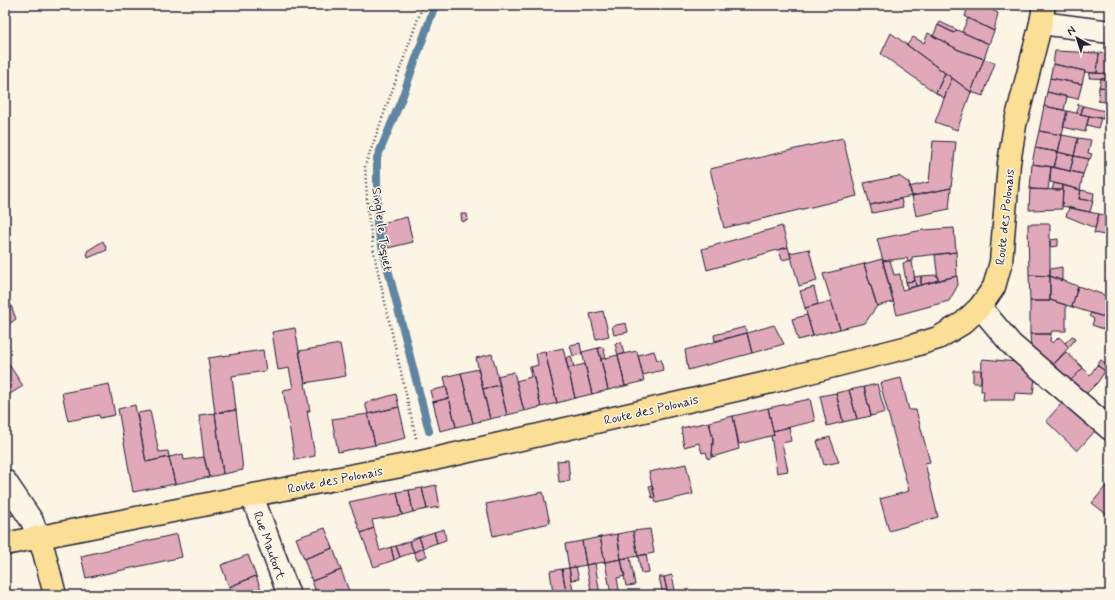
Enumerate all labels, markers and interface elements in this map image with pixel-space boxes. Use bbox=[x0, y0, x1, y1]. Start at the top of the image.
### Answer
north arrow bbox=[1057, 18, 1097, 58]
text: N bbox=[1064, 23, 1079, 39]
street label: Route des Polonais bbox=[992, 168, 1019, 266]
street label: Single le Toquet bbox=[366, 186, 396, 272]
street label: Route des Polonais bbox=[602, 391, 701, 430]
street label: Route des Polonais bbox=[286, 463, 385, 498]
street label: Rue Mautort bbox=[248, 509, 289, 582]

